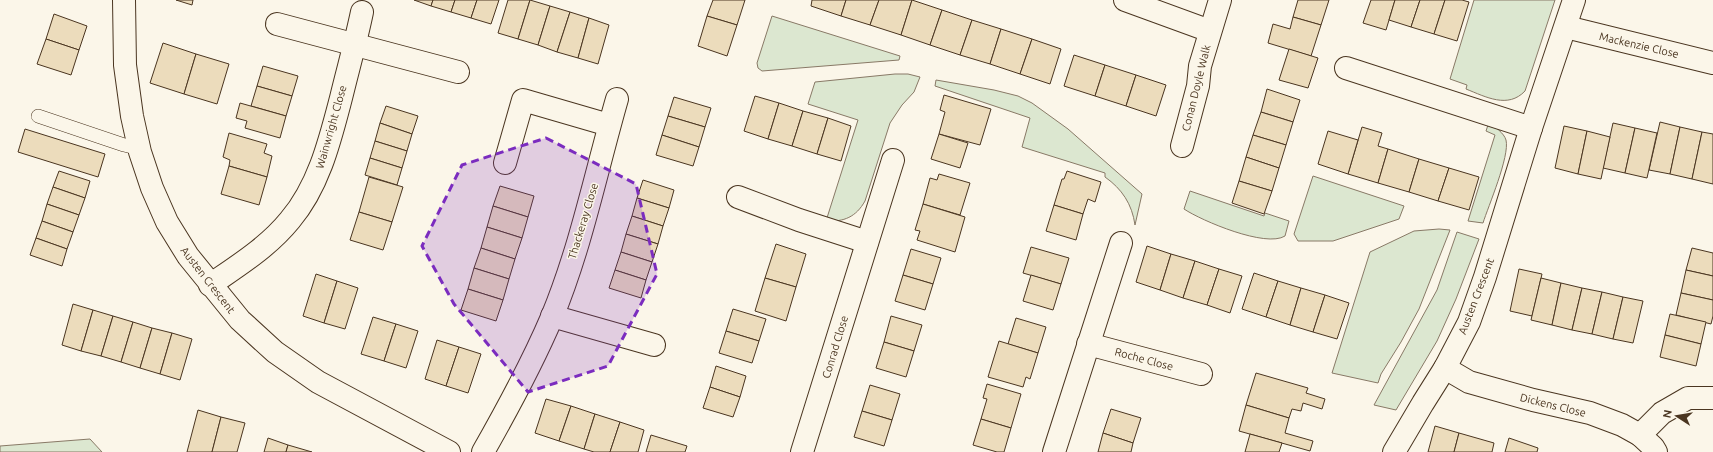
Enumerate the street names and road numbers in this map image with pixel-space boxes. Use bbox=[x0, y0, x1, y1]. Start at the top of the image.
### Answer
street label: Mackenzie Close bbox=[1598, 30, 1680, 60]
street label: Conan Doyle Walk bbox=[1179, 43, 1213, 133]
street label: Wainwright Close bbox=[313, 84, 349, 170]
street label: Thackeray Close bbox=[566, 181, 600, 261]
street label: Austen Crescent bbox=[178, 244, 238, 316]
street label: Austen Crescent bbox=[1456, 255, 1496, 336]
street label: Conrad Close bbox=[820, 314, 850, 380]
street label: Roche Close bbox=[1113, 345, 1175, 373]
street label: Dickens Close bbox=[1519, 391, 1587, 419]

